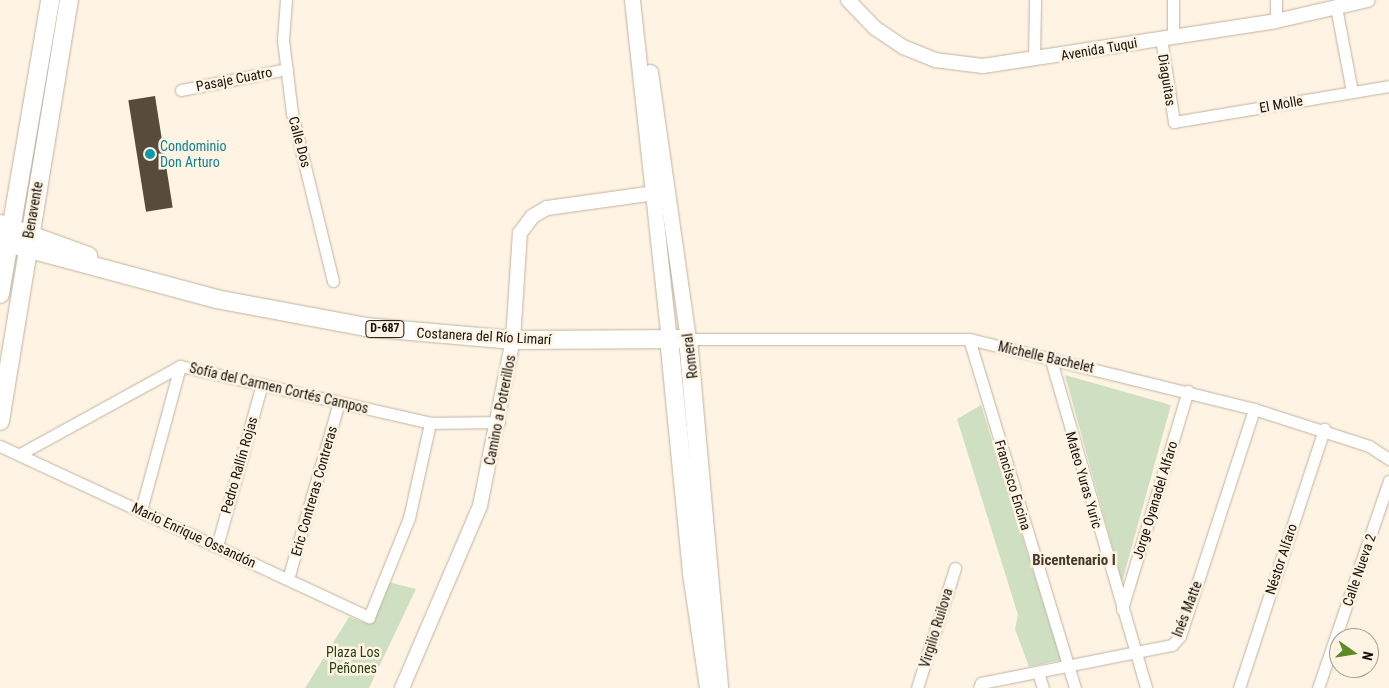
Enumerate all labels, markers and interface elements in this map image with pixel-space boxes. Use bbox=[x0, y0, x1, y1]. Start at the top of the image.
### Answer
street label: Avenida Tuqui bbox=[1059, 34, 1139, 64]
street label: Diaguitas bbox=[1155, 53, 1179, 107]
street label: Pasaje Cuatro bbox=[195, 63, 273, 95]
street label: El Molle bbox=[1258, 92, 1304, 116]
street label: Calle Dos bbox=[285, 115, 315, 169]
place label: Condominio Don Arturo bbox=[160, 138, 226, 170]
marker: Condominio Don Arturo bbox=[144, 148, 156, 160]
street label: Benavente bbox=[20, 180, 46, 240]
road number: D-687 bbox=[365, 320, 405, 338]
street label: Costanera del Río Limarí bbox=[416, 324, 552, 348]
street label: Romeral bbox=[679, 332, 701, 380]
street label: Michelle Bachelet bbox=[996, 338, 1096, 376]
street label: Camino a Potrerillos bbox=[481, 353, 519, 467]
street label: Sofía del Carmen Cortés Campos bbox=[188, 359, 370, 417]
street label: Pedro Rallín Rojas bbox=[217, 415, 261, 515]
street label: Eric Contreras Contreras bbox=[287, 424, 341, 558]
street label: Mateo Yuras Yuric bbox=[1062, 430, 1106, 530]
street label: Francisco Encina bbox=[991, 438, 1035, 532]
street label: Jorge Oyanadel Alfaro bbox=[1129, 439, 1181, 561]
street label: Mario Enrique Ossandón bbox=[129, 499, 259, 571]
street label: Néstor Alfaro bbox=[1262, 521, 1300, 597]
street label: Calle Nueva 2 bbox=[1339, 532, 1379, 608]
district label: Bicentenario I bbox=[1032, 552, 1116, 570]
street label: Inés Matte bbox=[1169, 579, 1205, 639]
street label: Virgilio Ruilova bbox=[916, 586, 956, 670]
north arrow bbox=[1329, 628, 1379, 678]
park label: Plaza Los Peñones bbox=[326, 644, 380, 676]
text: N bbox=[1359, 650, 1376, 662]

